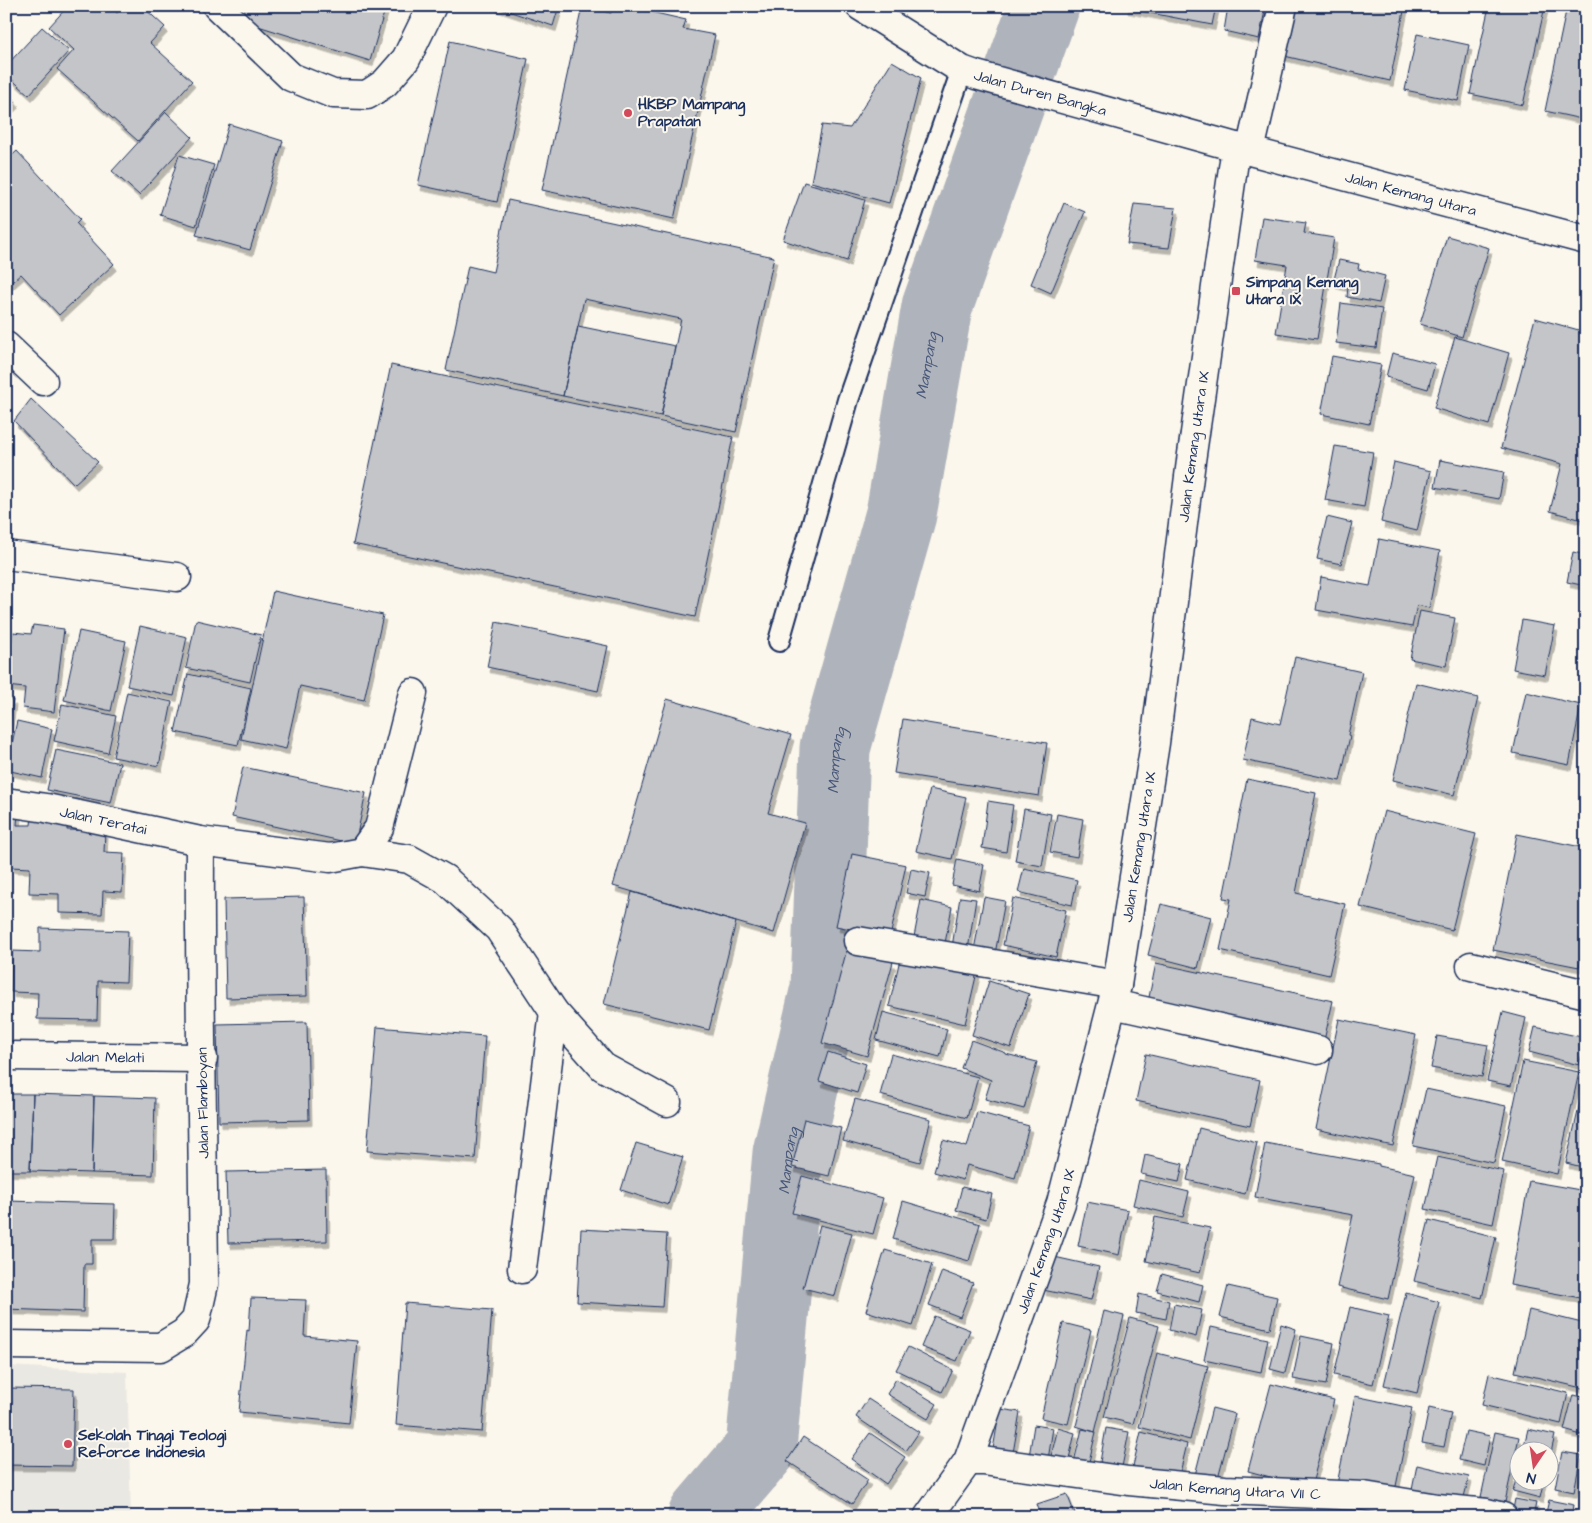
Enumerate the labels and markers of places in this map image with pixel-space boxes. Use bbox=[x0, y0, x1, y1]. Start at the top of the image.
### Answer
place label: HKBP Mampang Prapatan bbox=[638, 94, 746, 132]
marker: HKBP Mampang Prapatan bbox=[622, 107, 634, 119]
place label: Simpang Kemang Utara IX bbox=[1245, 272, 1359, 310]
marker: Simpang Kemang Utara IX bbox=[1230, 285, 1242, 297]
place label: Sekolah Tinggi Teologi Reforce Indonesia bbox=[77, 1425, 227, 1463]
marker: Sekolah Tinggi Teologi Reforce Indonesia bbox=[62, 1438, 74, 1450]

